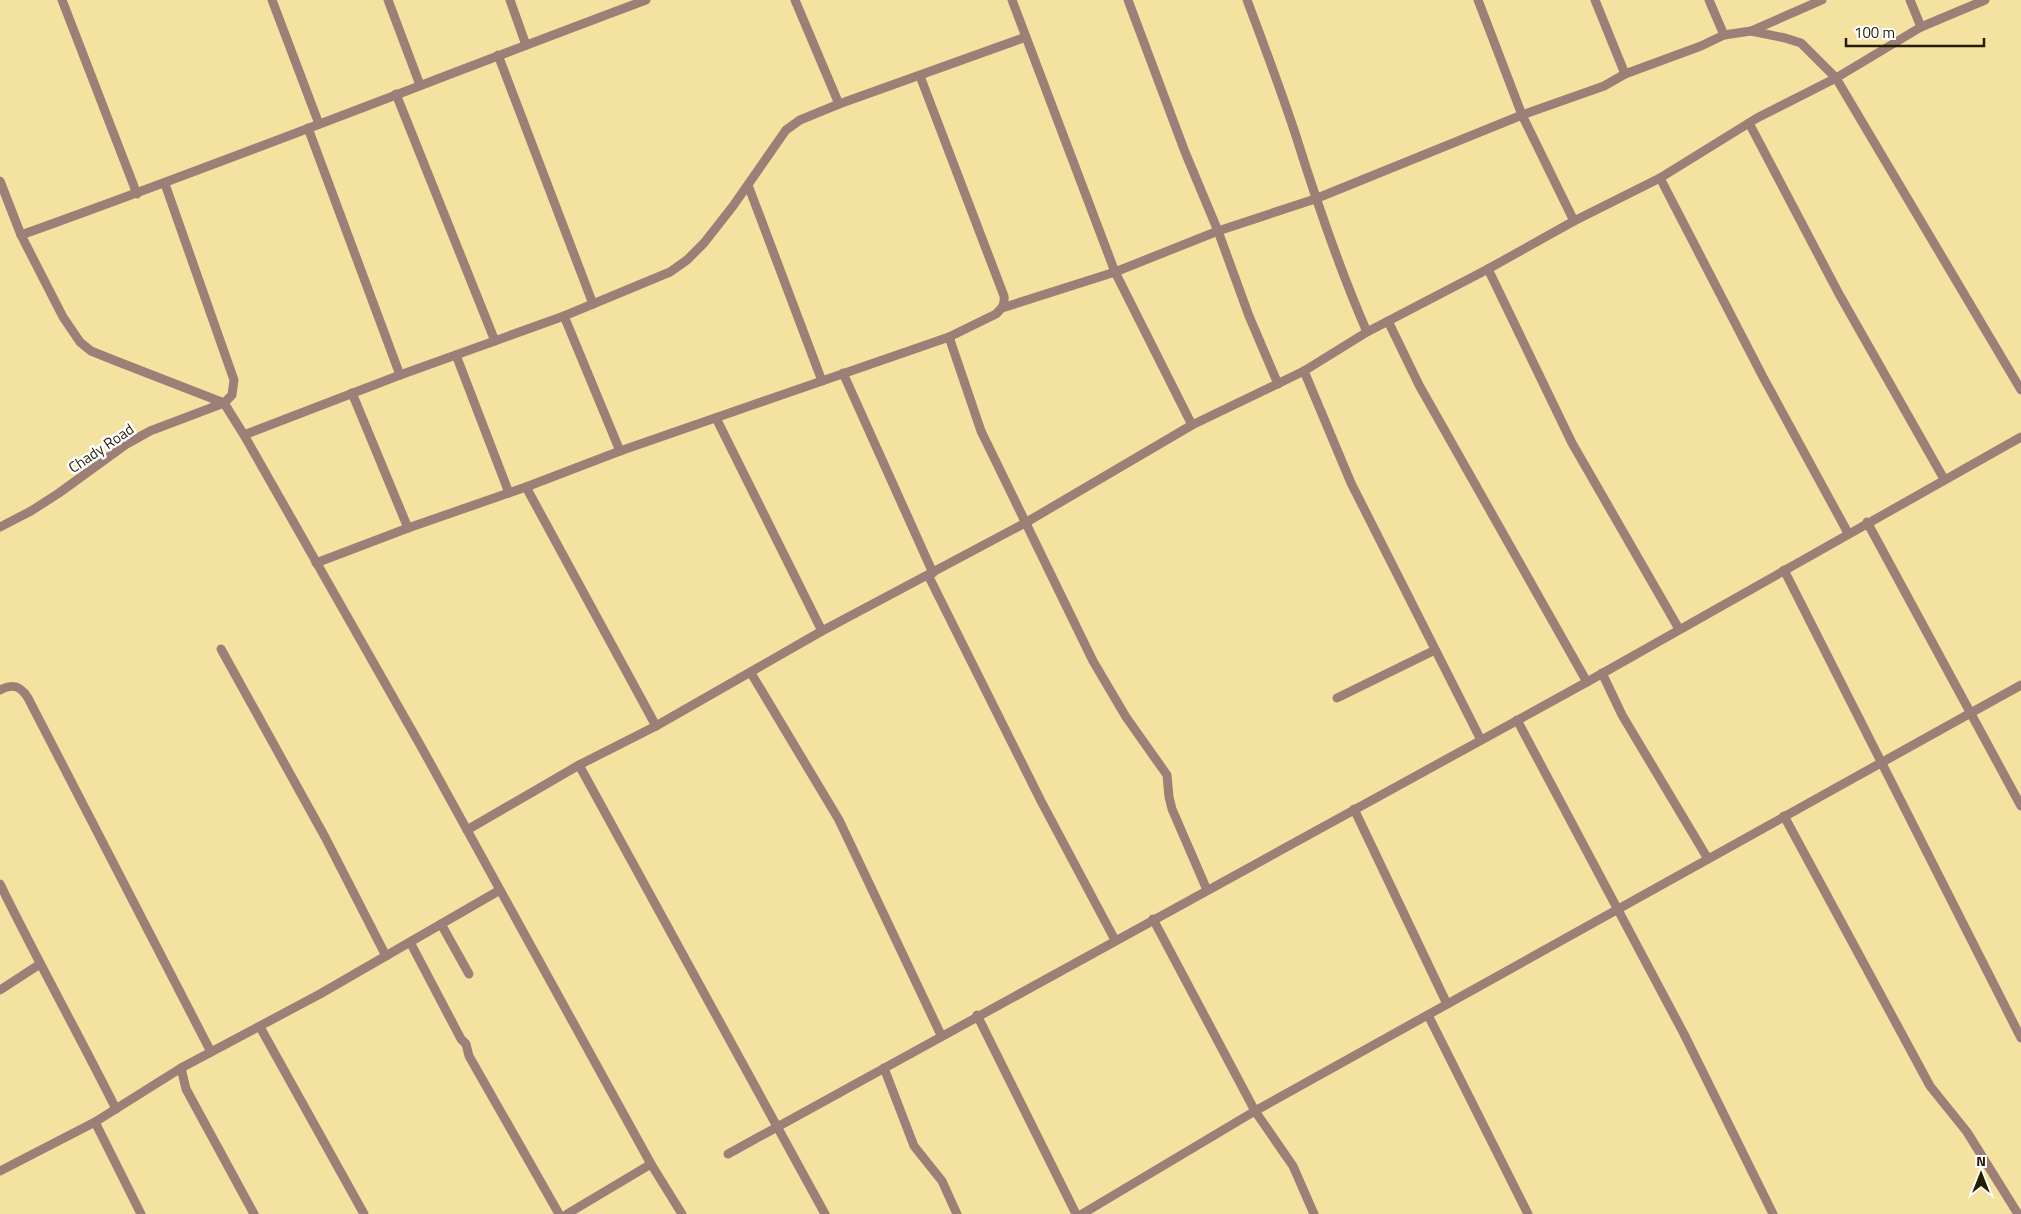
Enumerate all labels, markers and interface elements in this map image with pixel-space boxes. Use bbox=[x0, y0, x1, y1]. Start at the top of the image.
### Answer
scale bar bbox=[1846, 15, 1984, 47]
text: 100 m bbox=[1854, 21, 1895, 44]
street label: Chady Road bbox=[64, 418, 138, 478]
north arrow bbox=[1956, 1149, 2006, 1199]
text: N bbox=[1976, 1150, 1986, 1171]

